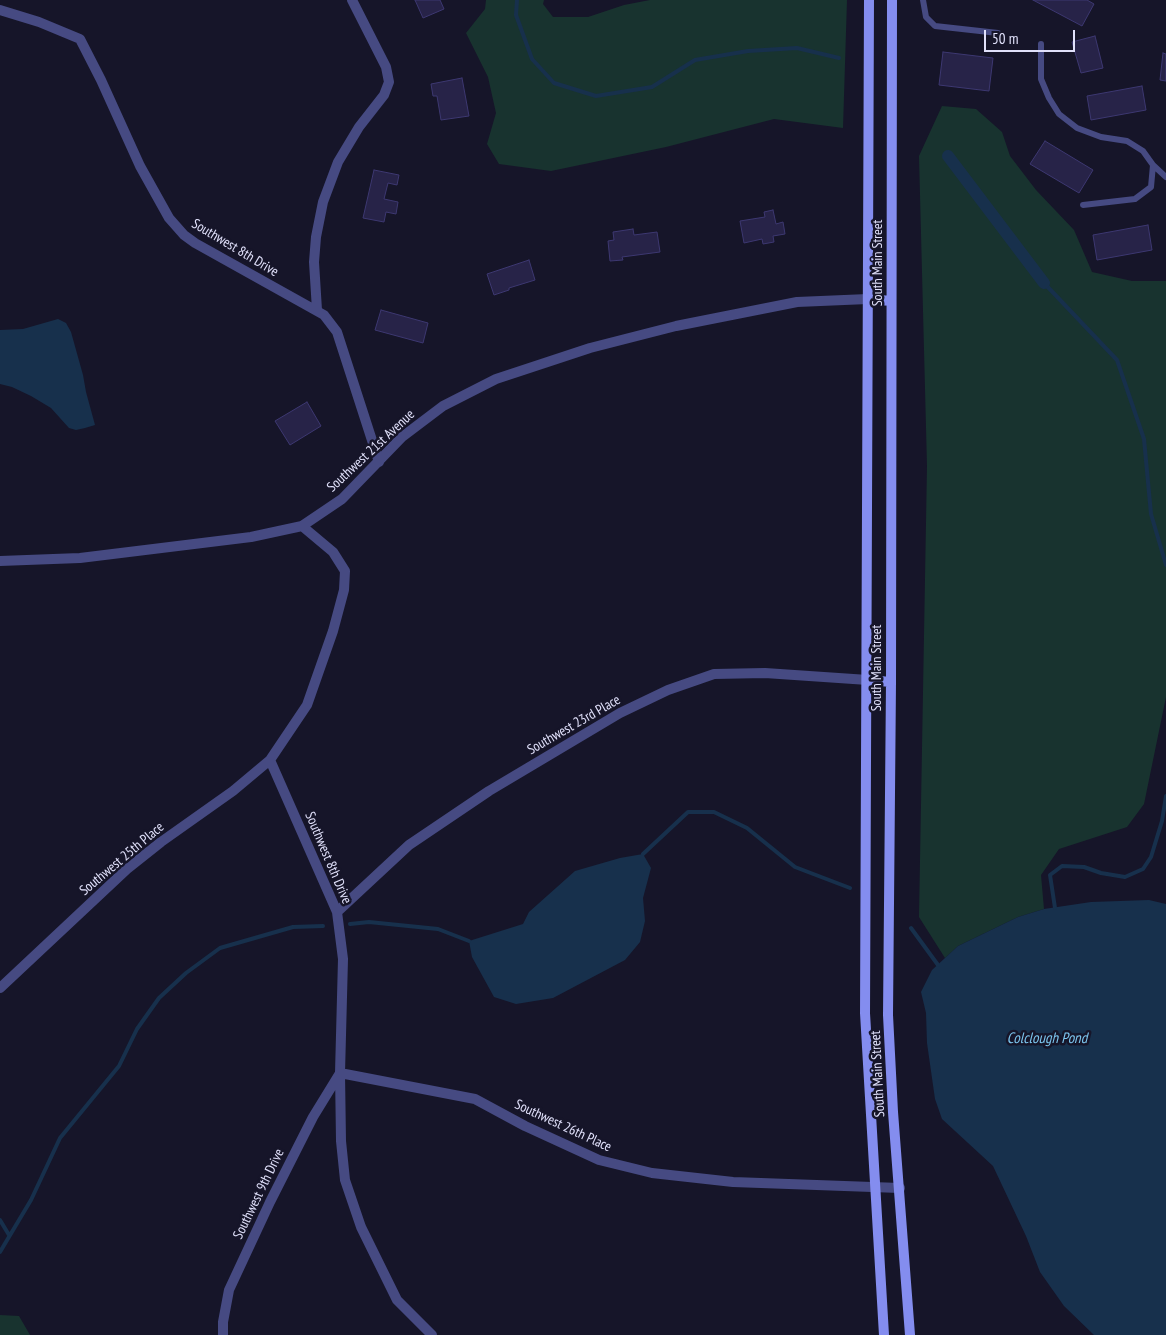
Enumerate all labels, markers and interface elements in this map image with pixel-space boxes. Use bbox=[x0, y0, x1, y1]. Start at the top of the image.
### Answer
scale bar bbox=[986, 20, 1077, 52]
text: 50 m bbox=[992, 29, 1018, 48]
street label: Southwest 8th Drive bbox=[189, 215, 281, 281]
street label: South Main Street bbox=[870, 220, 886, 306]
street label: Southwest 21st Avenue bbox=[324, 406, 418, 496]
street label: South Main Street bbox=[869, 625, 885, 711]
street label: Southwest 23rd Place bbox=[524, 692, 624, 758]
street label: Southwest 8th Drive bbox=[301, 809, 355, 907]
street label: Southwest 25th Place bbox=[76, 819, 168, 899]
street label: South Main Street bbox=[867, 1030, 889, 1118]
water label: Colclough Pond bbox=[1007, 1030, 1087, 1048]
street label: Southwest 26th Place bbox=[512, 1096, 614, 1156]
street label: Southwest 9th Drive bbox=[230, 1146, 288, 1242]

